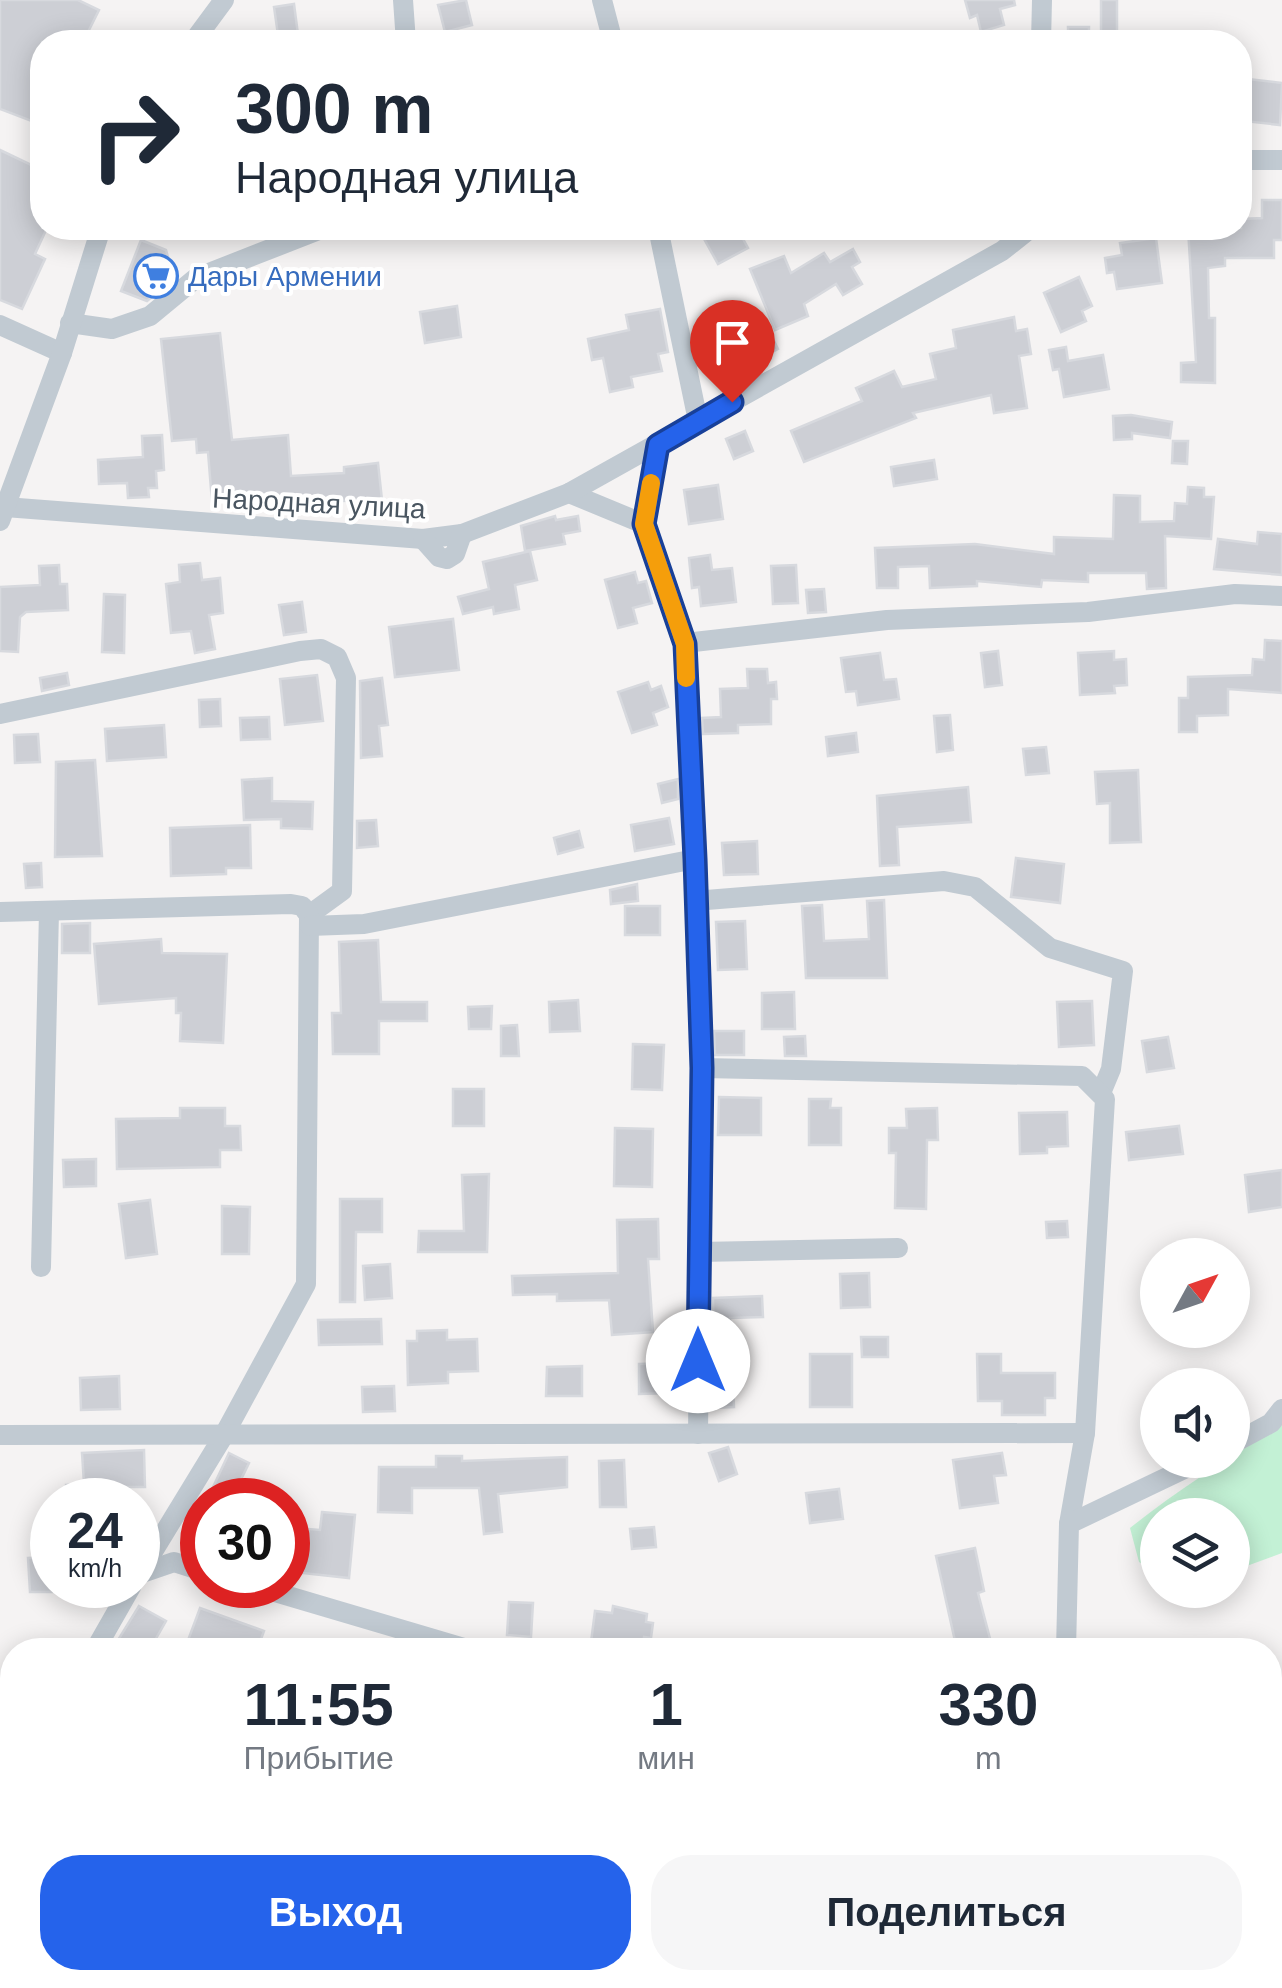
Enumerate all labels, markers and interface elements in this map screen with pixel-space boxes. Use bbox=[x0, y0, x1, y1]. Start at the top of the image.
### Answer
icon: right bbox=[70, 70, 200, 200]
text: 300 m bbox=[235, 70, 433, 148]
text: Народная улица bbox=[235, 152, 578, 203]
supermarket icon: Дары Армении bbox=[133, 253, 179, 299]
place label: Дары Армении bbox=[188, 261, 382, 292]
pin bbox=[690, 300, 775, 403]
icon: arrive bbox=[705, 315, 760, 370]
street label: Народная улица bbox=[212, 482, 427, 525]
north arrow bbox=[1140, 1238, 1250, 1348]
map controls bbox=[1140, 1238, 1250, 1608]
position arrow bbox=[646, 1309, 750, 1413]
button: sound bbox=[1140, 1368, 1250, 1478]
speed limit sign: 30 bbox=[180, 1478, 310, 1608]
button: layers bbox=[1140, 1498, 1250, 1608]
text: 24 bbox=[67, 1503, 123, 1559]
text: km/h bbox=[68, 1554, 122, 1582]
text: 11:55 bbox=[244, 1671, 394, 1738]
text: 1 bbox=[649, 1671, 683, 1738]
text: 330 bbox=[938, 1671, 1038, 1738]
text: Прибытие bbox=[244, 1740, 394, 1776]
text: мин bbox=[637, 1740, 695, 1776]
text: m bbox=[975, 1740, 1002, 1776]
button: Выход bbox=[40, 1855, 631, 1970]
button: Поделиться bbox=[651, 1855, 1242, 1970]

